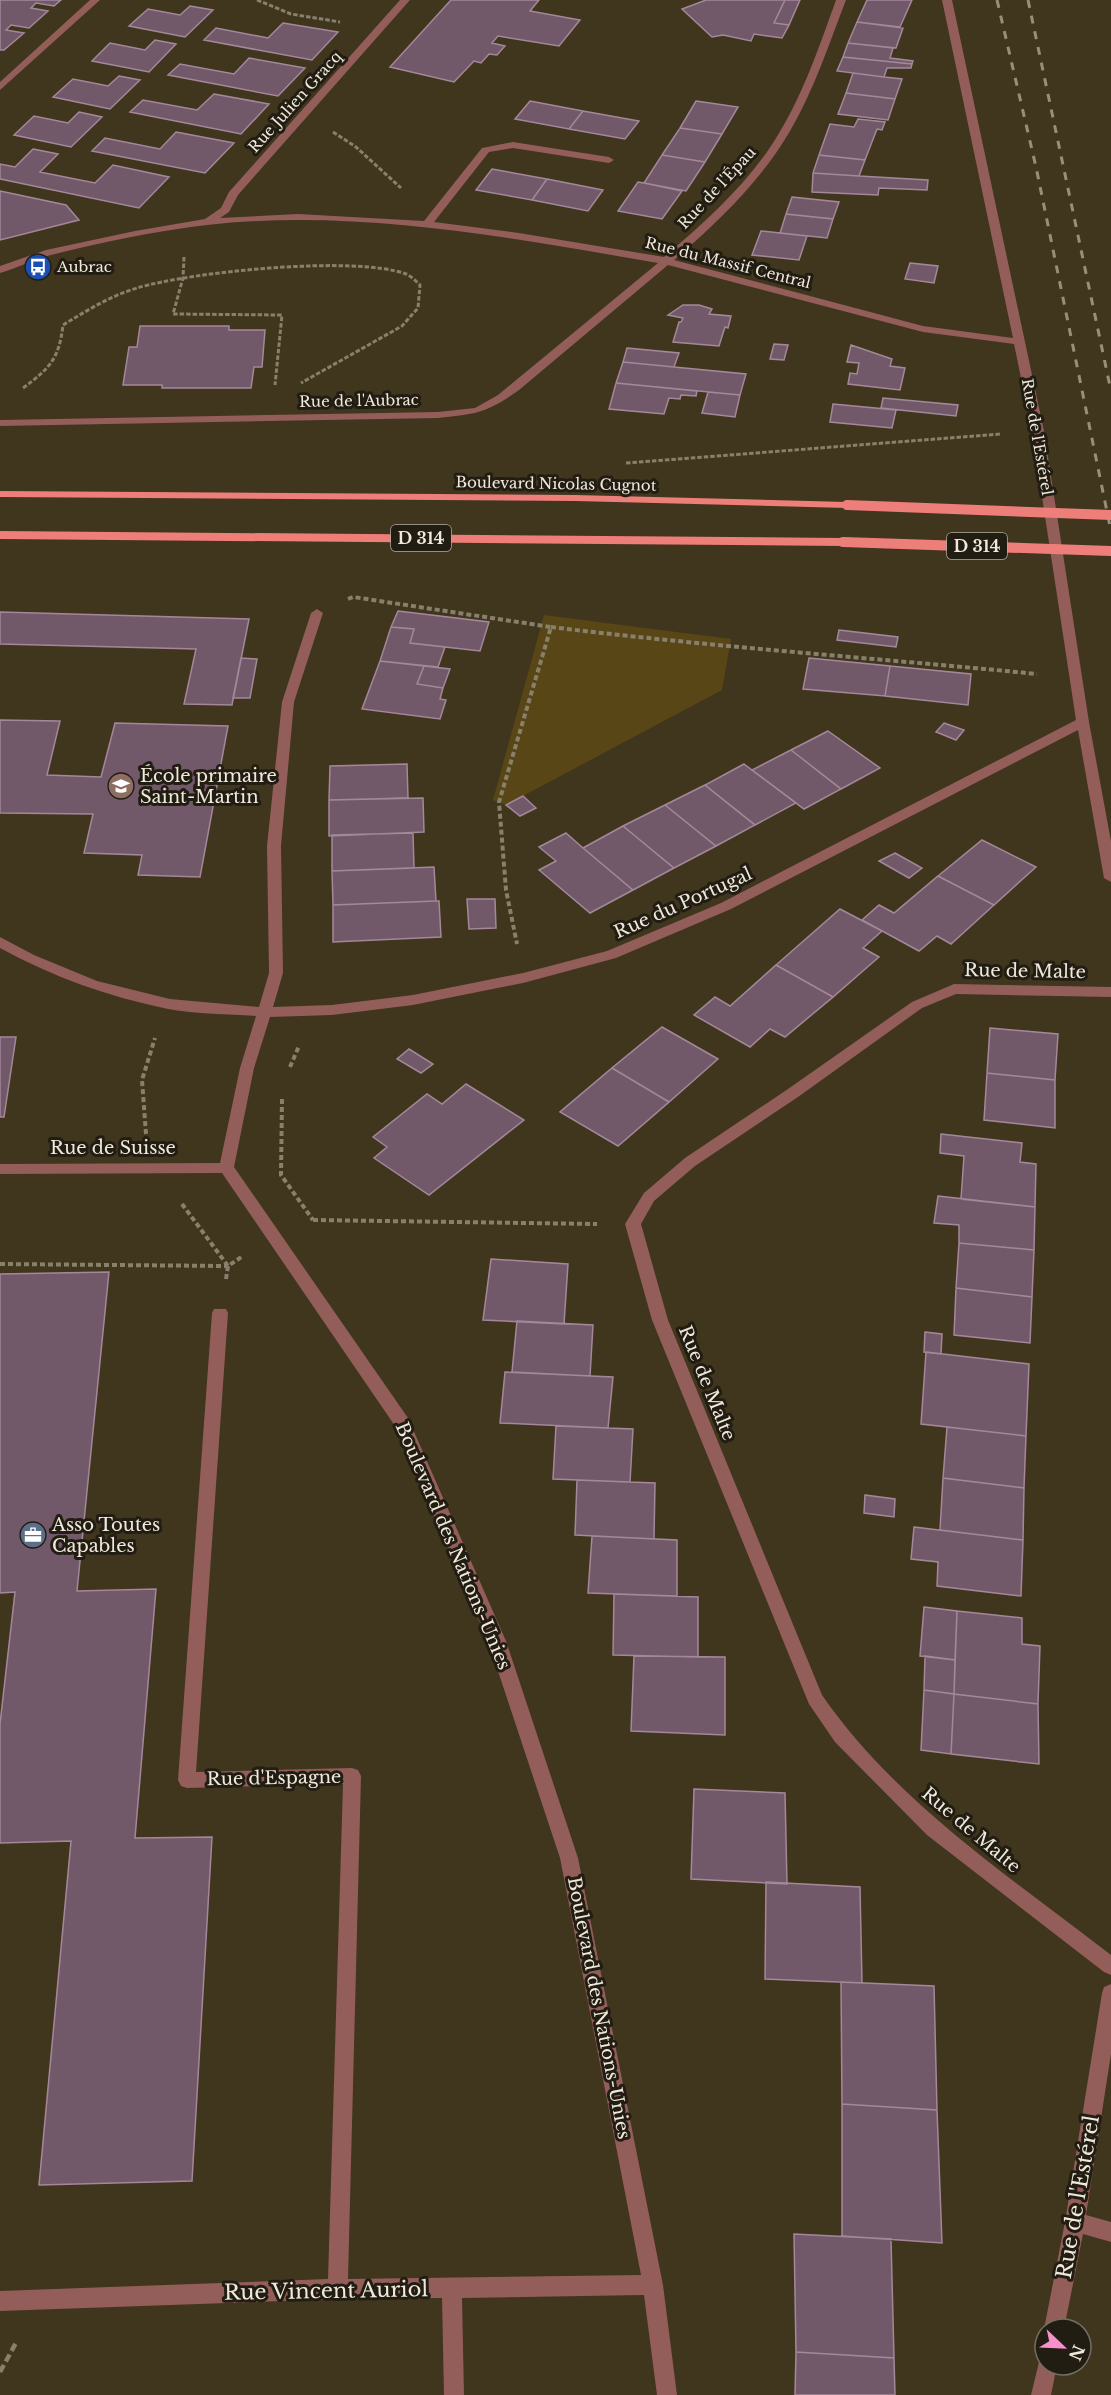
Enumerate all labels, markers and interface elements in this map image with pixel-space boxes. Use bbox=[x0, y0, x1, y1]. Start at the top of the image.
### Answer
street label: Rue Julien Gracq bbox=[244, 47, 345, 156]
street label: Rue de l'Épau bbox=[674, 143, 760, 233]
street label: Rue du Massif Central bbox=[643, 233, 813, 292]
bus stop icon: Aubrac bbox=[23, 252, 53, 282]
place label: Aubrac bbox=[56, 257, 112, 276]
street label: Rue de l'Estérel bbox=[1018, 377, 1057, 497]
street label: Rue de l'Aubrac bbox=[299, 390, 419, 411]
street label: Boulevard Nicolas Cugnot bbox=[455, 472, 657, 495]
road number: D 314 bbox=[391, 525, 451, 551]
road number: D 314 bbox=[947, 533, 1007, 559]
place label: École primaire Saint-Martin bbox=[140, 764, 277, 808]
school or university icon: École primaire Saint-Martin bbox=[106, 771, 136, 801]
street label: Rue du Portugal bbox=[611, 863, 756, 943]
street label: Rue de Malte bbox=[964, 959, 1086, 983]
street label: Rue de Suisse bbox=[50, 1137, 176, 1159]
street label: Rue de Malte bbox=[674, 1322, 740, 1444]
street label: Boulevard des Nations-Unies bbox=[391, 1419, 515, 1673]
place label: Asso Toutes Capables bbox=[51, 1514, 160, 1557]
office icon: Asso Toutes Capables bbox=[18, 1520, 48, 1550]
street label: Rue d'Espagne bbox=[206, 1766, 342, 1790]
street label: Rue de Malte bbox=[917, 1782, 1025, 1878]
street label: Boulevard des Nations-Unies bbox=[563, 1875, 635, 2141]
street label: Rue de l'Estérel bbox=[1051, 2113, 1105, 2281]
street label: Rue Vincent Auriol bbox=[224, 2276, 429, 2306]
north arrow bbox=[1033, 2317, 1093, 2377]
text: N bbox=[1065, 2342, 1089, 2364]

